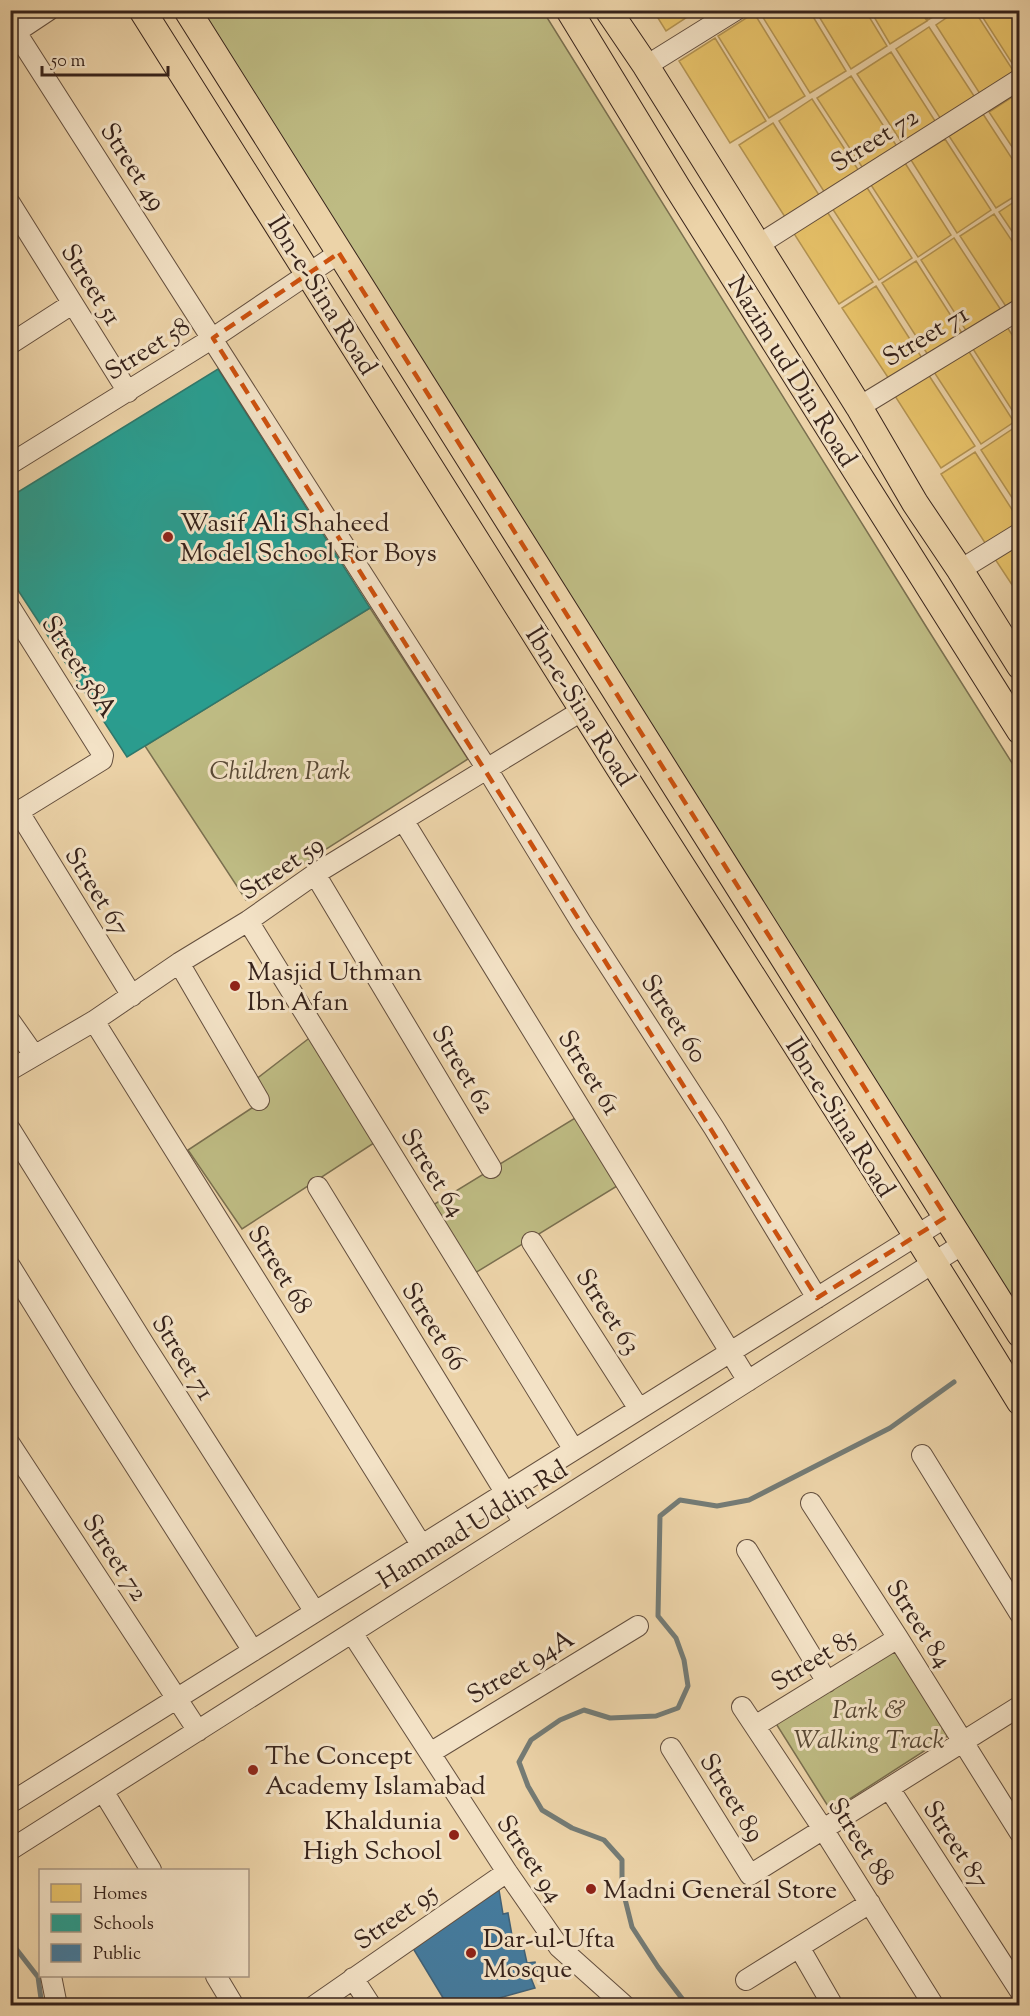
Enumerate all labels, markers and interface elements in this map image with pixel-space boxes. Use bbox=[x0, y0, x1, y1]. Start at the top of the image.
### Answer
scale bar bbox=[42, 39, 168, 77]
text: 50 m bbox=[50, 49, 86, 75]
street label: Street 72 bbox=[824, 100, 927, 183]
street label: Street 49 bbox=[90, 116, 174, 219]
street label: Ibn-e-Sina Road bbox=[257, 209, 385, 384]
street label: Street 51 bbox=[50, 237, 130, 334]
street label: Nazim ud Din Road bbox=[717, 269, 865, 475]
street label: Street 71 bbox=[876, 297, 976, 377]
street label: Street 58 bbox=[98, 309, 198, 391]
place label: Wasif Ali Shaheed Model School For Boys bbox=[180, 506, 437, 573]
marker: Wasif Ali Shaheed Model School For Boys bbox=[161, 530, 175, 544]
street label: Street 58A bbox=[31, 609, 125, 726]
street label: Ibn-e-Sina Road bbox=[515, 620, 643, 795]
park label: Children Park bbox=[209, 754, 351, 791]
street label: Street 59 bbox=[233, 827, 332, 911]
street label: Street 67 bbox=[54, 841, 138, 944]
place label: Masjid Uthman Ibn Afan bbox=[247, 955, 422, 1022]
street label: Street 60 bbox=[630, 968, 715, 1071]
marker: Masjid Uthman Ibn Afan bbox=[228, 979, 242, 993]
street label: Street 62 bbox=[421, 1019, 503, 1122]
street label: Street 61 bbox=[547, 1024, 629, 1123]
street label: Ibn-e-Sina Road bbox=[775, 1031, 903, 1206]
street label: Street 64 bbox=[390, 1122, 474, 1225]
street label: Street 68 bbox=[237, 1219, 321, 1322]
street label: Street 63 bbox=[565, 1262, 649, 1363]
street label: Street 66 bbox=[391, 1276, 475, 1379]
street label: Street 71 bbox=[141, 1308, 223, 1408]
street label: Hammad Uddin Rd bbox=[371, 1452, 576, 1600]
street label: Street 72 bbox=[72, 1507, 156, 1609]
street label: Street 84 bbox=[876, 1573, 960, 1676]
street label: Street 85 bbox=[764, 1620, 864, 1702]
street label: Street 94A bbox=[461, 1622, 582, 1715]
park label: Park & Walking Track bbox=[793, 1693, 945, 1760]
place label: The Concept Academy Islamabad bbox=[265, 1739, 486, 1806]
street label: Street 89 bbox=[689, 1747, 773, 1850]
marker: The Concept Academy Islamabad bbox=[246, 1763, 260, 1777]
street label: Street 88 bbox=[818, 1791, 902, 1894]
street label: Street 87 bbox=[913, 1794, 997, 1897]
place label: Khaldunia High School bbox=[303, 1804, 442, 1871]
street label: Street 94 bbox=[486, 1808, 572, 1911]
marker: Khaldunia High School bbox=[447, 1828, 461, 1842]
legend bbox=[39, 1869, 249, 1977]
place label: Madni General Store bbox=[603, 1873, 837, 1910]
street label: Street 95 bbox=[347, 1876, 446, 1960]
text: Homes bbox=[93, 1882, 147, 1908]
marker: Madni General Store bbox=[584, 1882, 598, 1896]
text: Schools bbox=[93, 1912, 154, 1938]
place label: Dar-ul-Ufta Mosque bbox=[483, 1922, 615, 1989]
text: Public bbox=[93, 1942, 141, 1968]
marker: Dar-ul-Ufta Mosque bbox=[464, 1946, 478, 1960]

